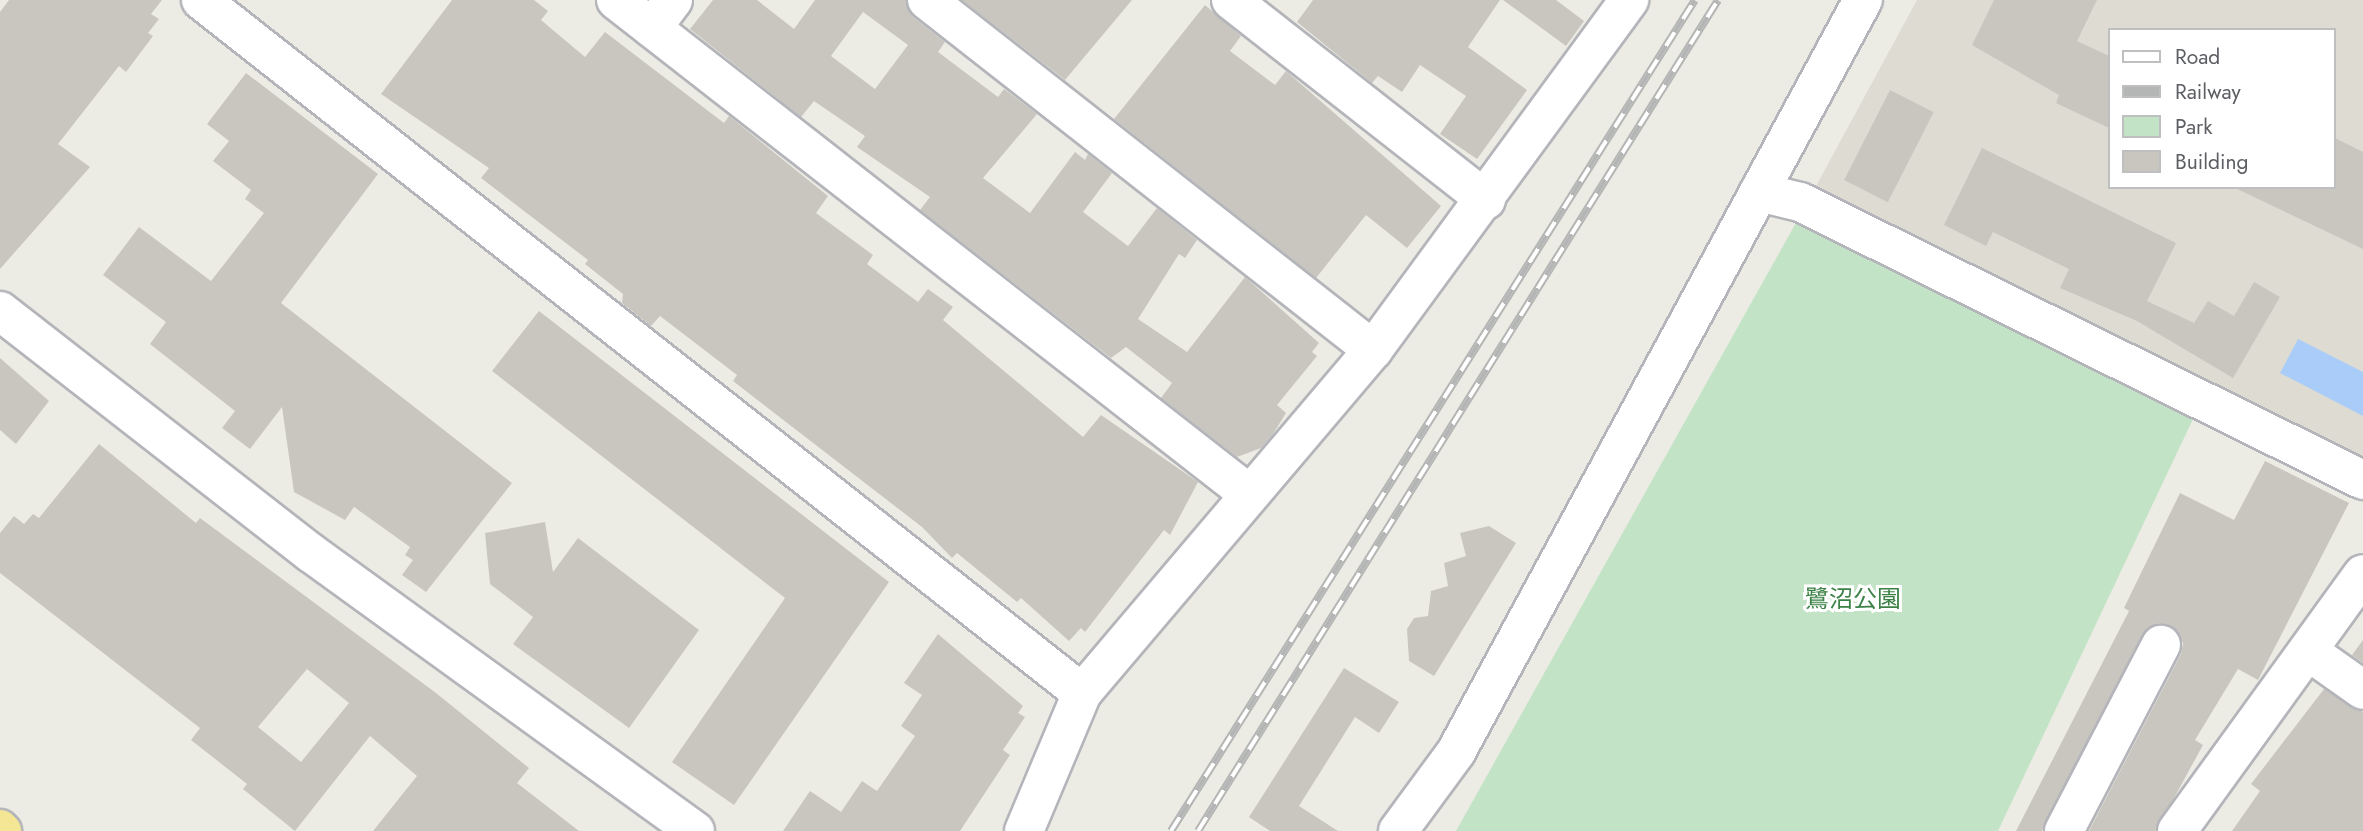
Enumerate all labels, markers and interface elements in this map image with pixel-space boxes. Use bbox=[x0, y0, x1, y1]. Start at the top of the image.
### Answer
legend bbox=[2108, 28, 2335, 189]
text: Road bbox=[2175, 42, 2220, 72]
text: Railway bbox=[2175, 77, 2241, 107]
text: Park bbox=[2175, 112, 2212, 142]
text: Building bbox=[2175, 147, 2248, 177]
park label: 鷺沼公園 bbox=[1805, 585, 1901, 613]

